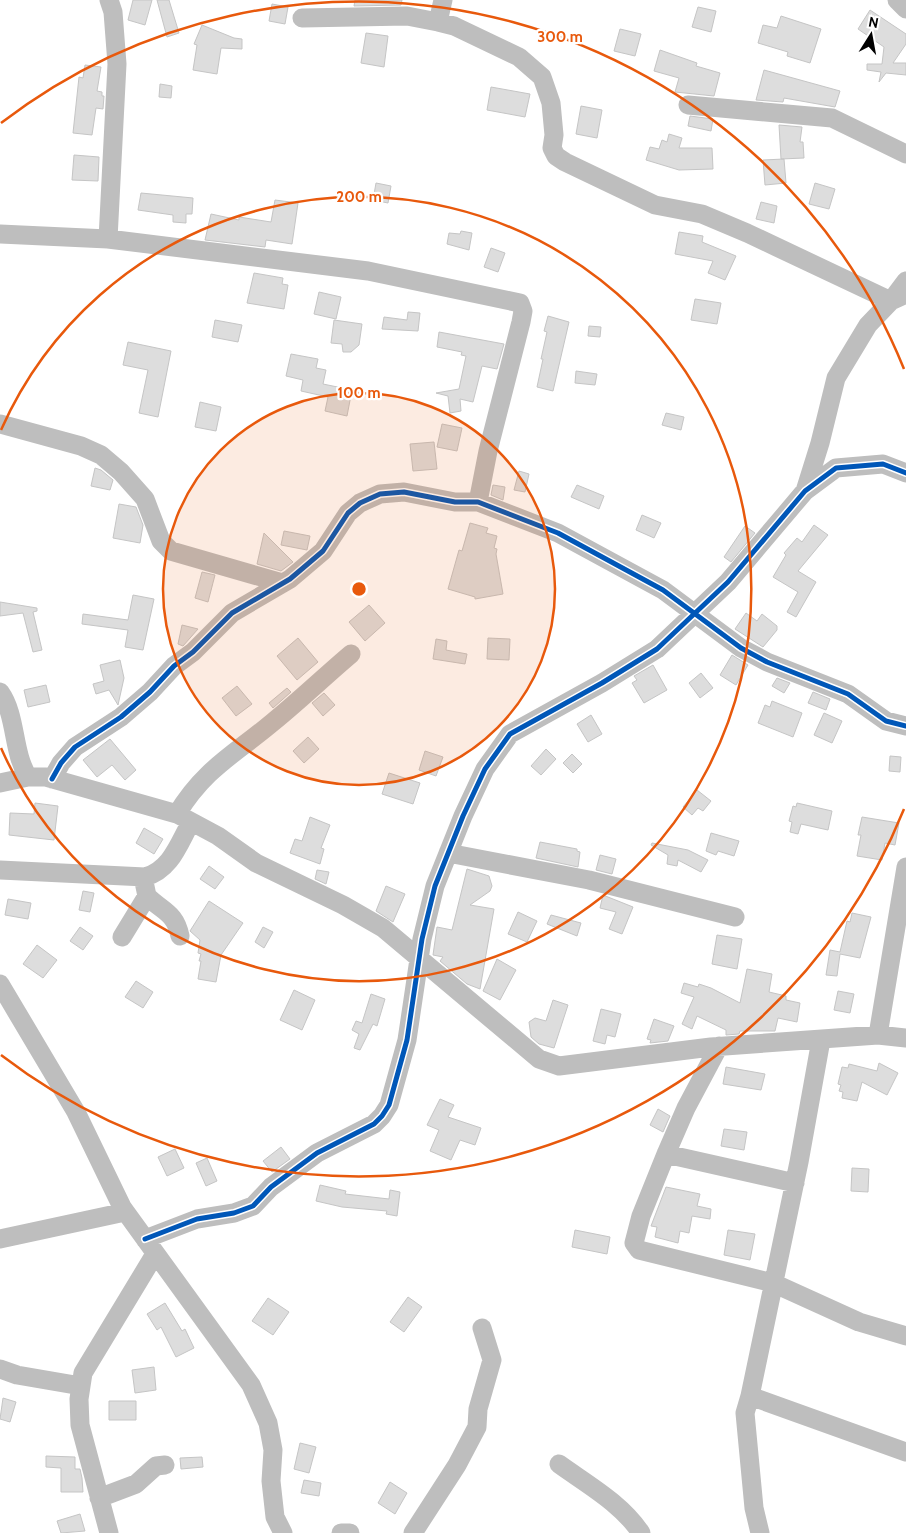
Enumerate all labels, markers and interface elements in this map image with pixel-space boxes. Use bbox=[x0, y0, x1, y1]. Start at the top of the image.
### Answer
north arrow bbox=[846, 10, 896, 60]
text: N bbox=[867, 12, 880, 32]
text: 300 m bbox=[537, 28, 583, 46]
text: 200 m bbox=[336, 188, 382, 206]
text: 100 m bbox=[337, 384, 381, 402]
centre of rings bbox=[350, 580, 368, 598]

